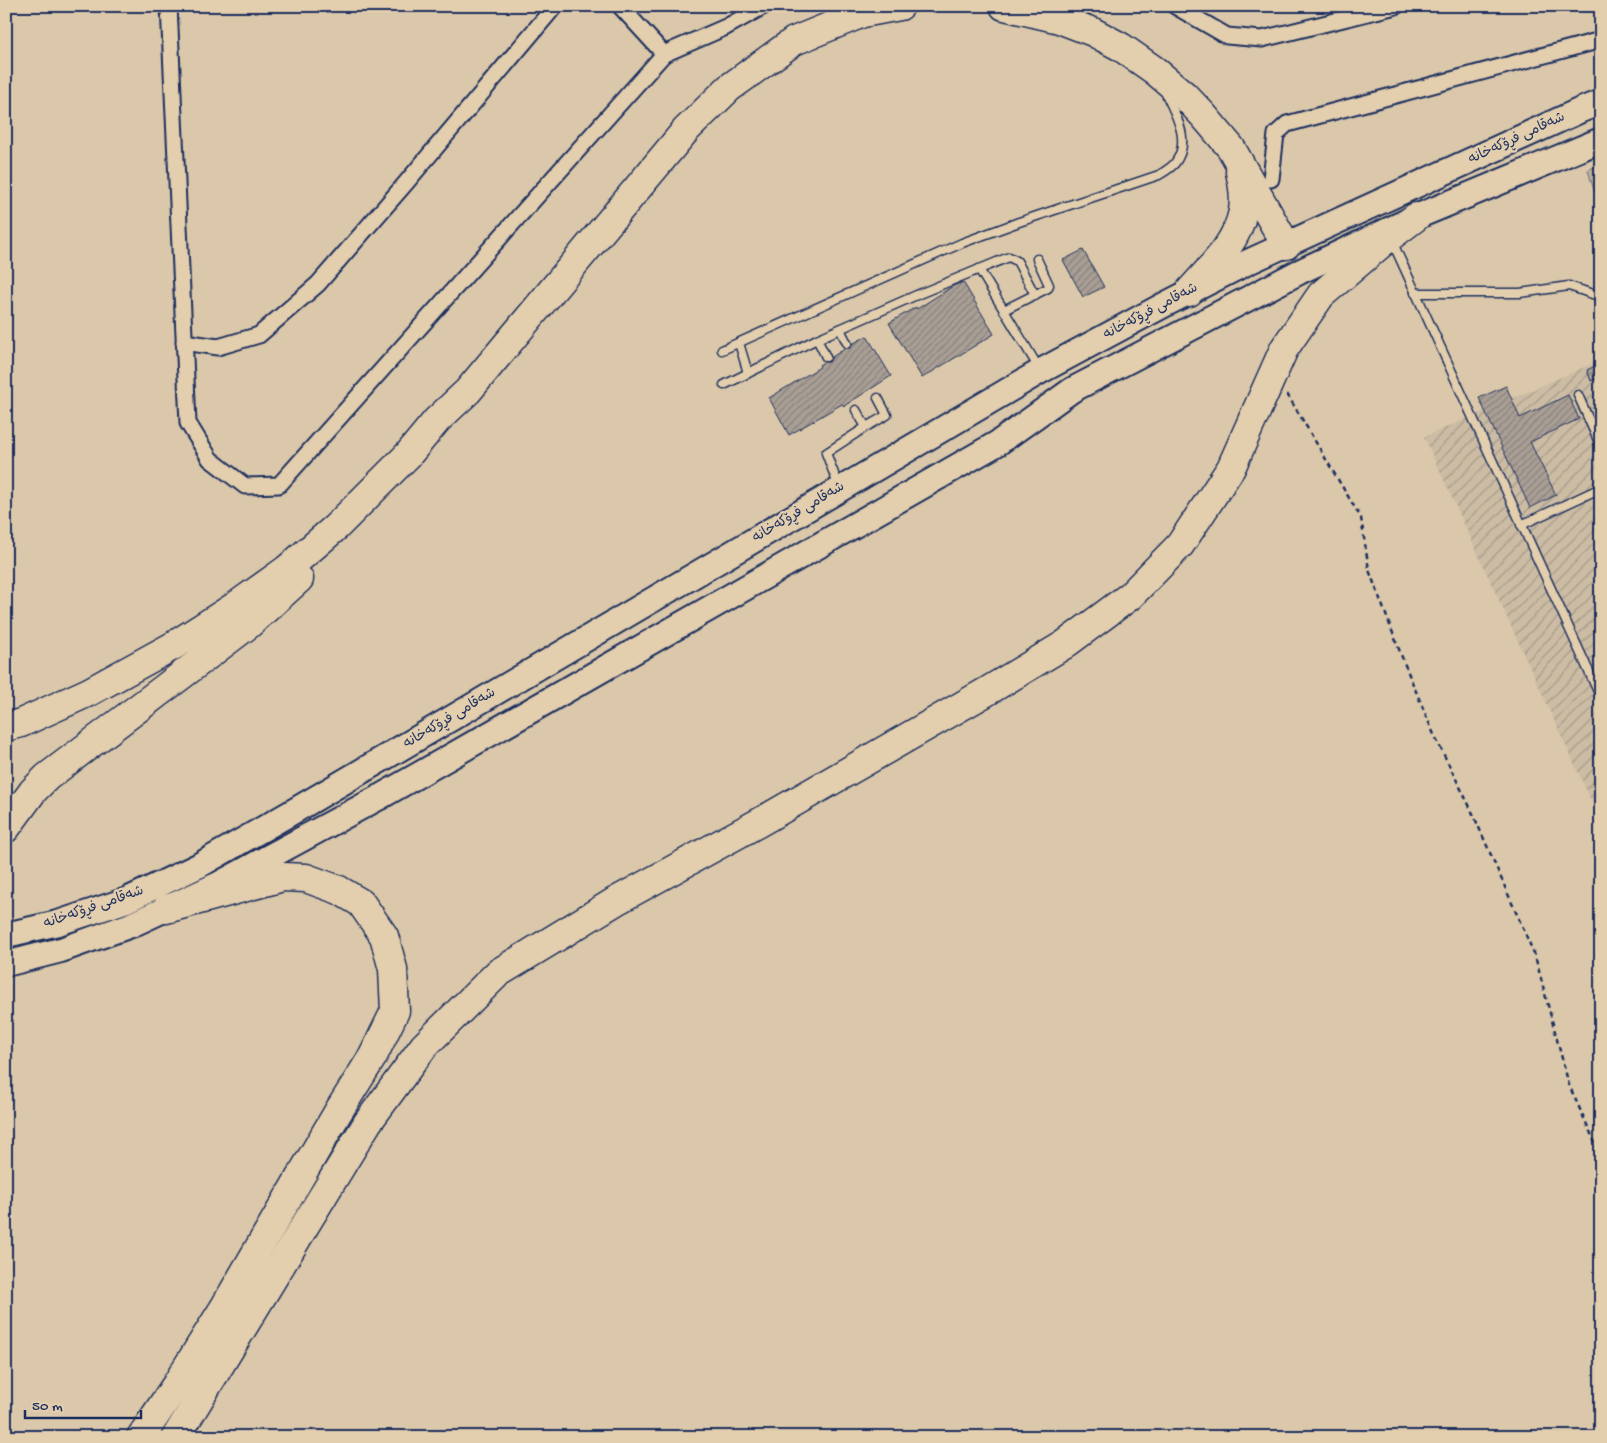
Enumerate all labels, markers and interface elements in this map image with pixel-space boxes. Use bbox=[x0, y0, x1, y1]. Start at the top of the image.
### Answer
street label: شەقامی فڕۆکەخانە bbox=[1466, 109, 1569, 171]
street label: شەقامی فڕۆکەخانە bbox=[1101, 280, 1202, 346]
street label: شەقامی فڕۆکەخانە bbox=[750, 479, 849, 549]
street label: شەقامی فڕۆکەخانە bbox=[401, 685, 500, 755]
street label: شەقامی فڕۆکەخانە bbox=[42, 883, 147, 935]
scale bar bbox=[25, 1388, 141, 1420]
text: 50 m bbox=[32, 1398, 63, 1416]

